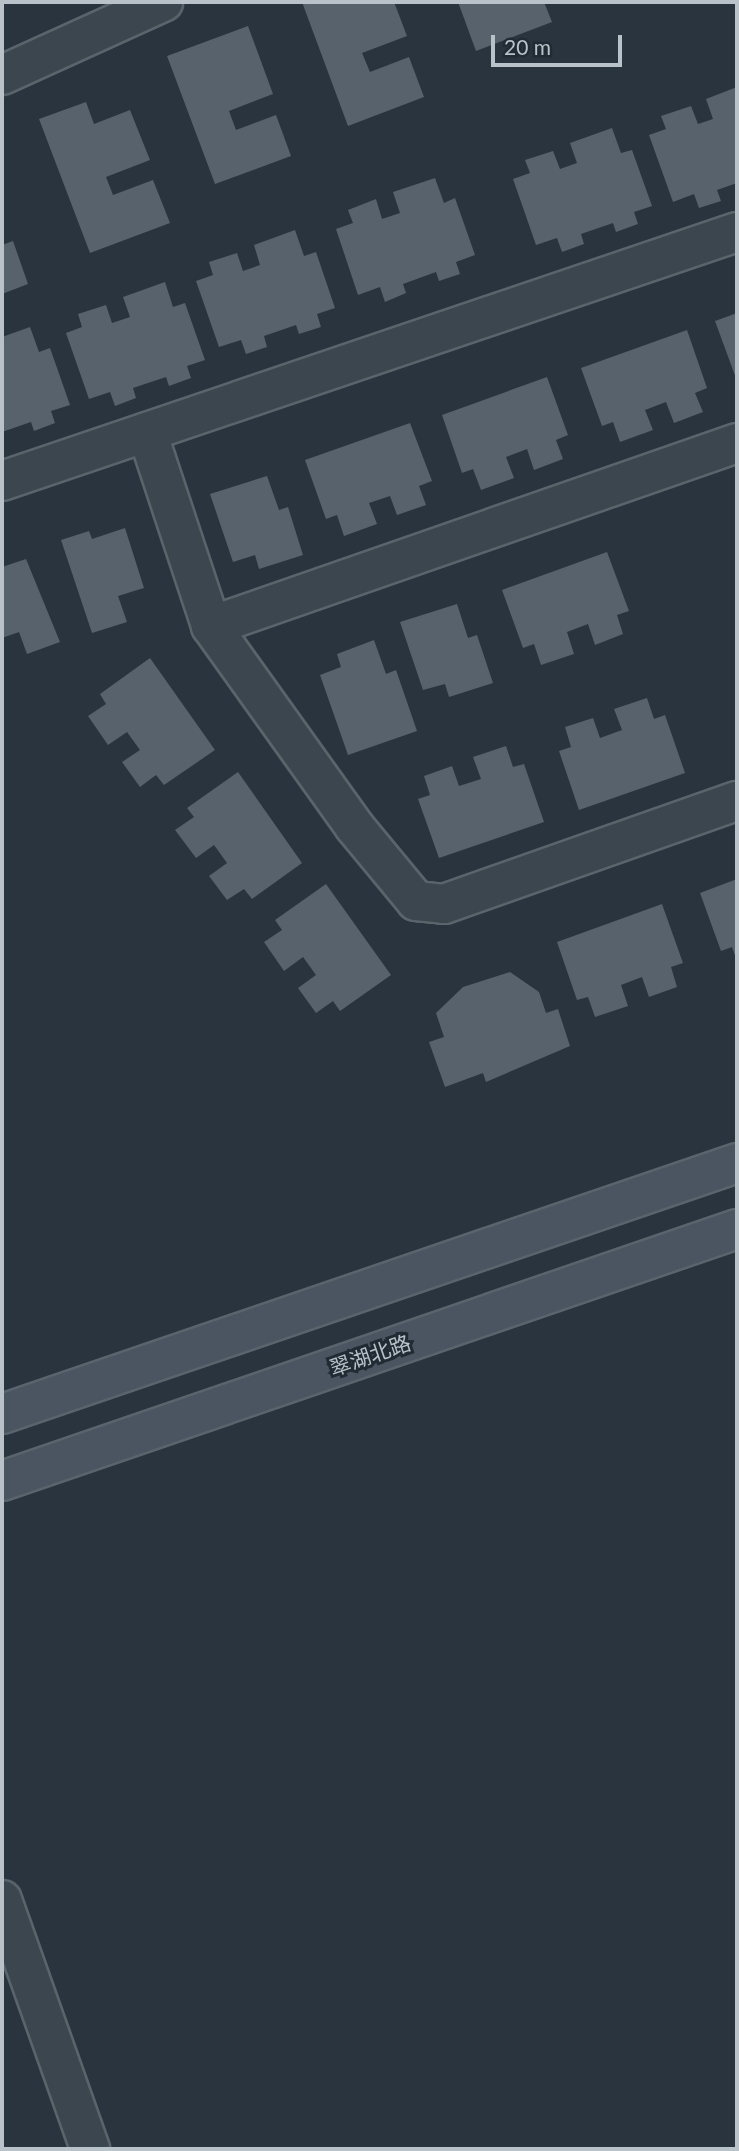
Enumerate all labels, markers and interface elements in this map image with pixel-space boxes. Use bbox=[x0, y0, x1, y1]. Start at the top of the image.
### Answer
scale bar bbox=[494, 21, 625, 65]
text: 20 m bbox=[504, 34, 551, 59]
street label: 翠湖北路 bbox=[326, 1329, 414, 1381]

